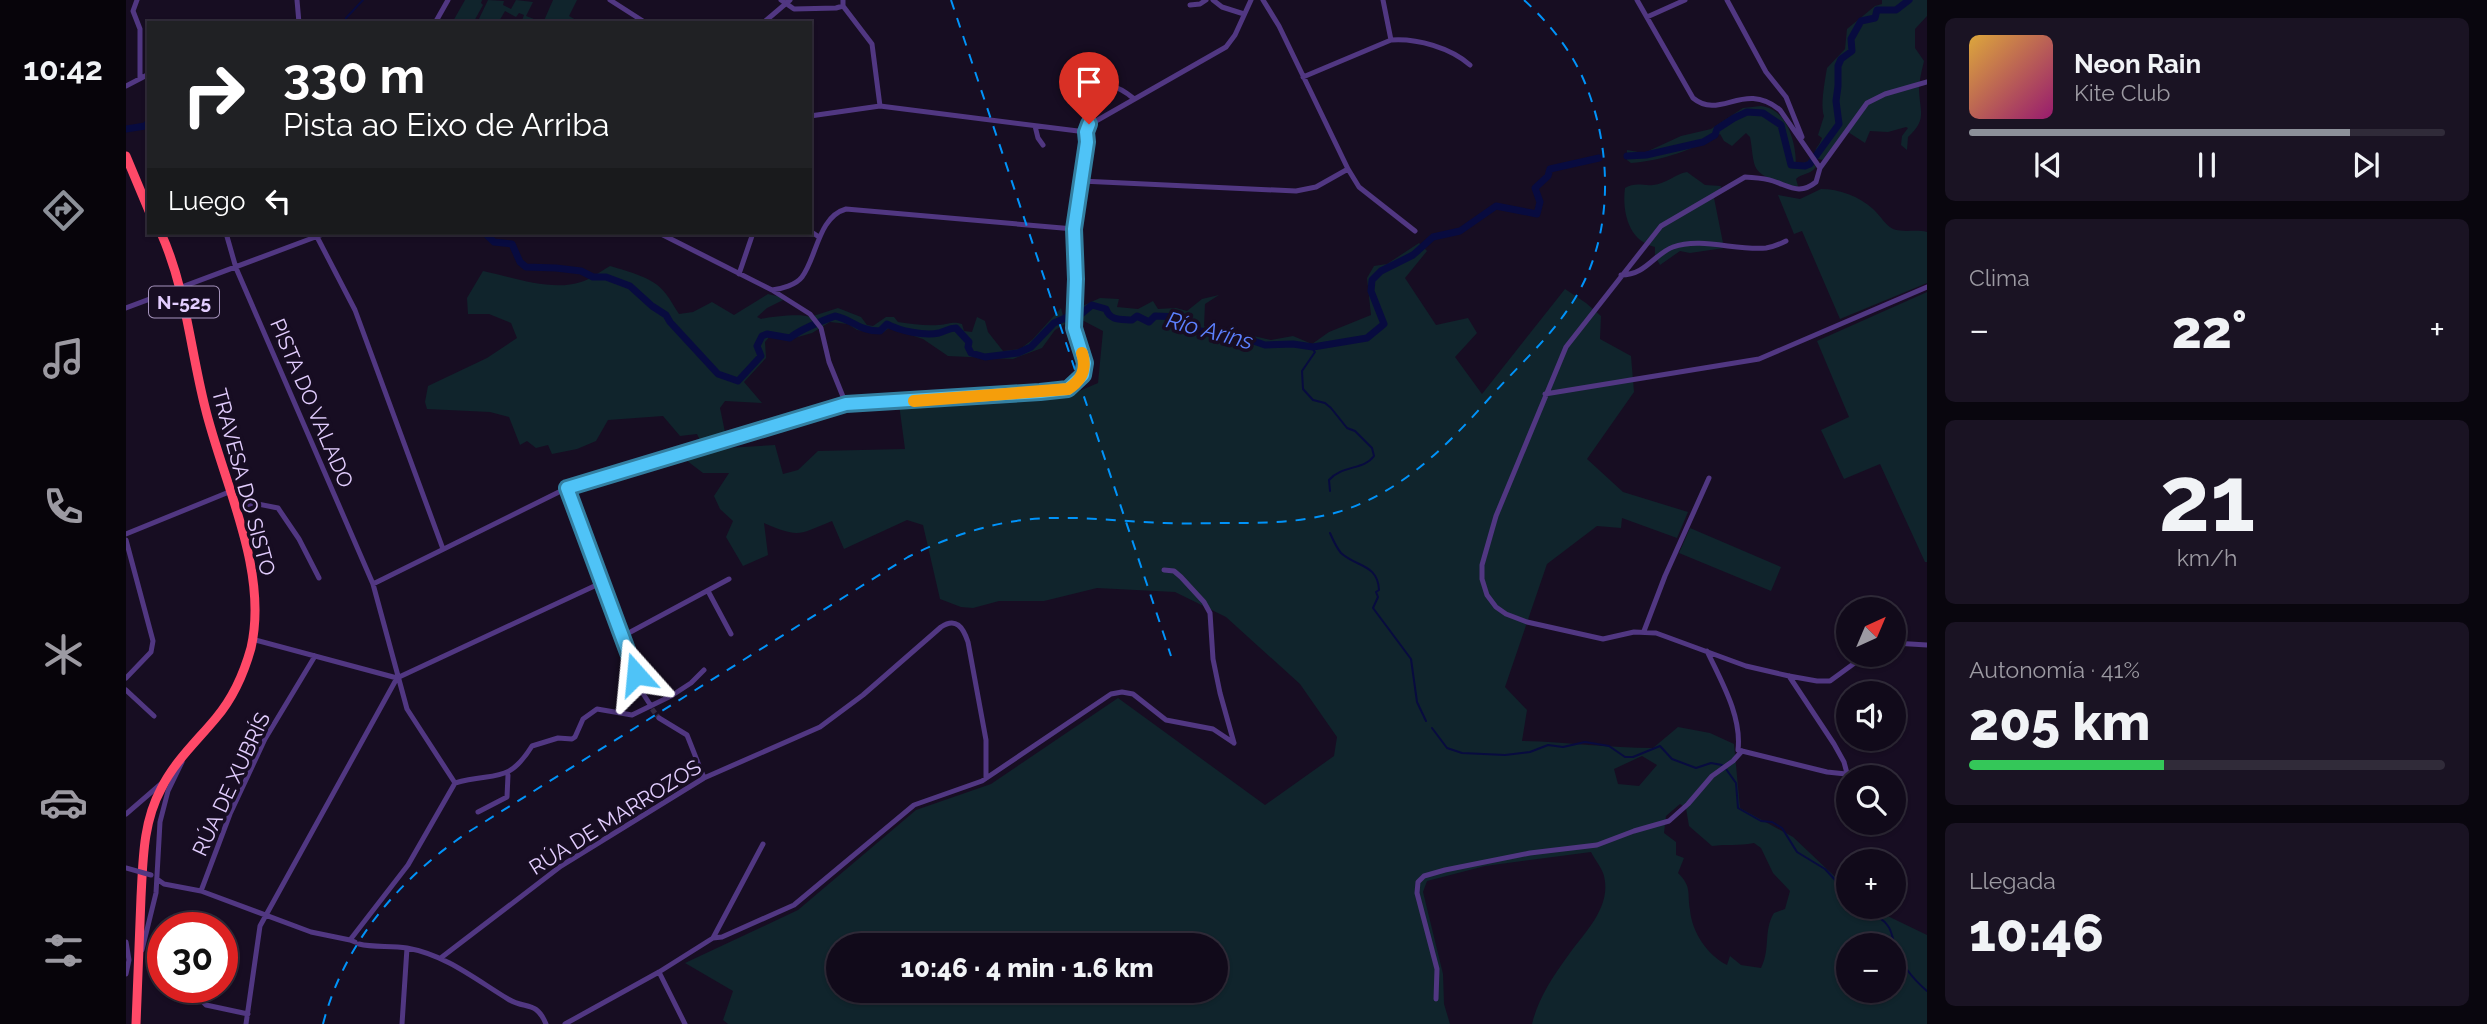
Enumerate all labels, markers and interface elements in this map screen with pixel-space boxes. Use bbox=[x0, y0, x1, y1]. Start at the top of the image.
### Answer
text: 330 m bbox=[283, 47, 425, 104]
icon: right bbox=[168, 49, 259, 140]
text: Neon Rain bbox=[2074, 49, 2201, 79]
text: 10:42 bbox=[23, 50, 103, 87]
pin bbox=[1059, 52, 1119, 124]
icon: arrive bbox=[1070, 63, 1108, 101]
text: Kite Club bbox=[2074, 79, 2171, 106]
text: Pista ao Eixo de Arriba bbox=[283, 106, 609, 143]
icon: previous bbox=[2029, 146, 2067, 184]
icon: pause bbox=[2188, 146, 2226, 184]
icon: next bbox=[2347, 146, 2385, 184]
icon: left bbox=[259, 182, 297, 220]
icon: directions bbox=[39, 186, 88, 235]
text: Luego bbox=[168, 186, 245, 216]
text: Clima bbox=[1969, 264, 2030, 291]
road number: N-525 bbox=[149, 286, 219, 318]
text: 22° bbox=[2172, 299, 2247, 360]
water label: Río Aríns bbox=[1164, 305, 1257, 355]
text: − bbox=[1969, 307, 1989, 352]
text: + bbox=[2429, 307, 2445, 352]
street label: PISTA DO VALADO bbox=[265, 315, 359, 491]
icon: music bbox=[39, 334, 88, 383]
street label: TRAVESA DO SISTO bbox=[207, 386, 281, 578]
text: 21 bbox=[2159, 445, 2255, 552]
icon: phone bbox=[39, 482, 88, 531]
text: km/h bbox=[2177, 544, 2237, 571]
north arrow bbox=[1836, 597, 1906, 667]
map controls bbox=[1836, 597, 1906, 1003]
icon: climate bbox=[39, 630, 88, 679]
position arrow bbox=[599, 637, 673, 711]
text: Autonomía · 41% bbox=[1969, 656, 2140, 683]
button: sound bbox=[1836, 681, 1906, 751]
text: 205 km bbox=[1969, 691, 2150, 752]
street label: RÚA DE XUBRÍS bbox=[187, 708, 275, 860]
street label: RÚA DE MARROZOS bbox=[524, 754, 706, 880]
button: search bbox=[1836, 765, 1906, 835]
icon: car bbox=[39, 778, 88, 827]
button: + bbox=[1836, 849, 1906, 919]
text: Llegada bbox=[1969, 867, 2056, 894]
text: 10:46 bbox=[1969, 902, 2104, 963]
speed limit sign: 30 bbox=[147, 912, 238, 1003]
icon: filters bbox=[39, 926, 88, 975]
button: − bbox=[1836, 933, 1906, 1003]
text: 10:46 · 4 min · 1.6 km bbox=[900, 953, 1154, 983]

